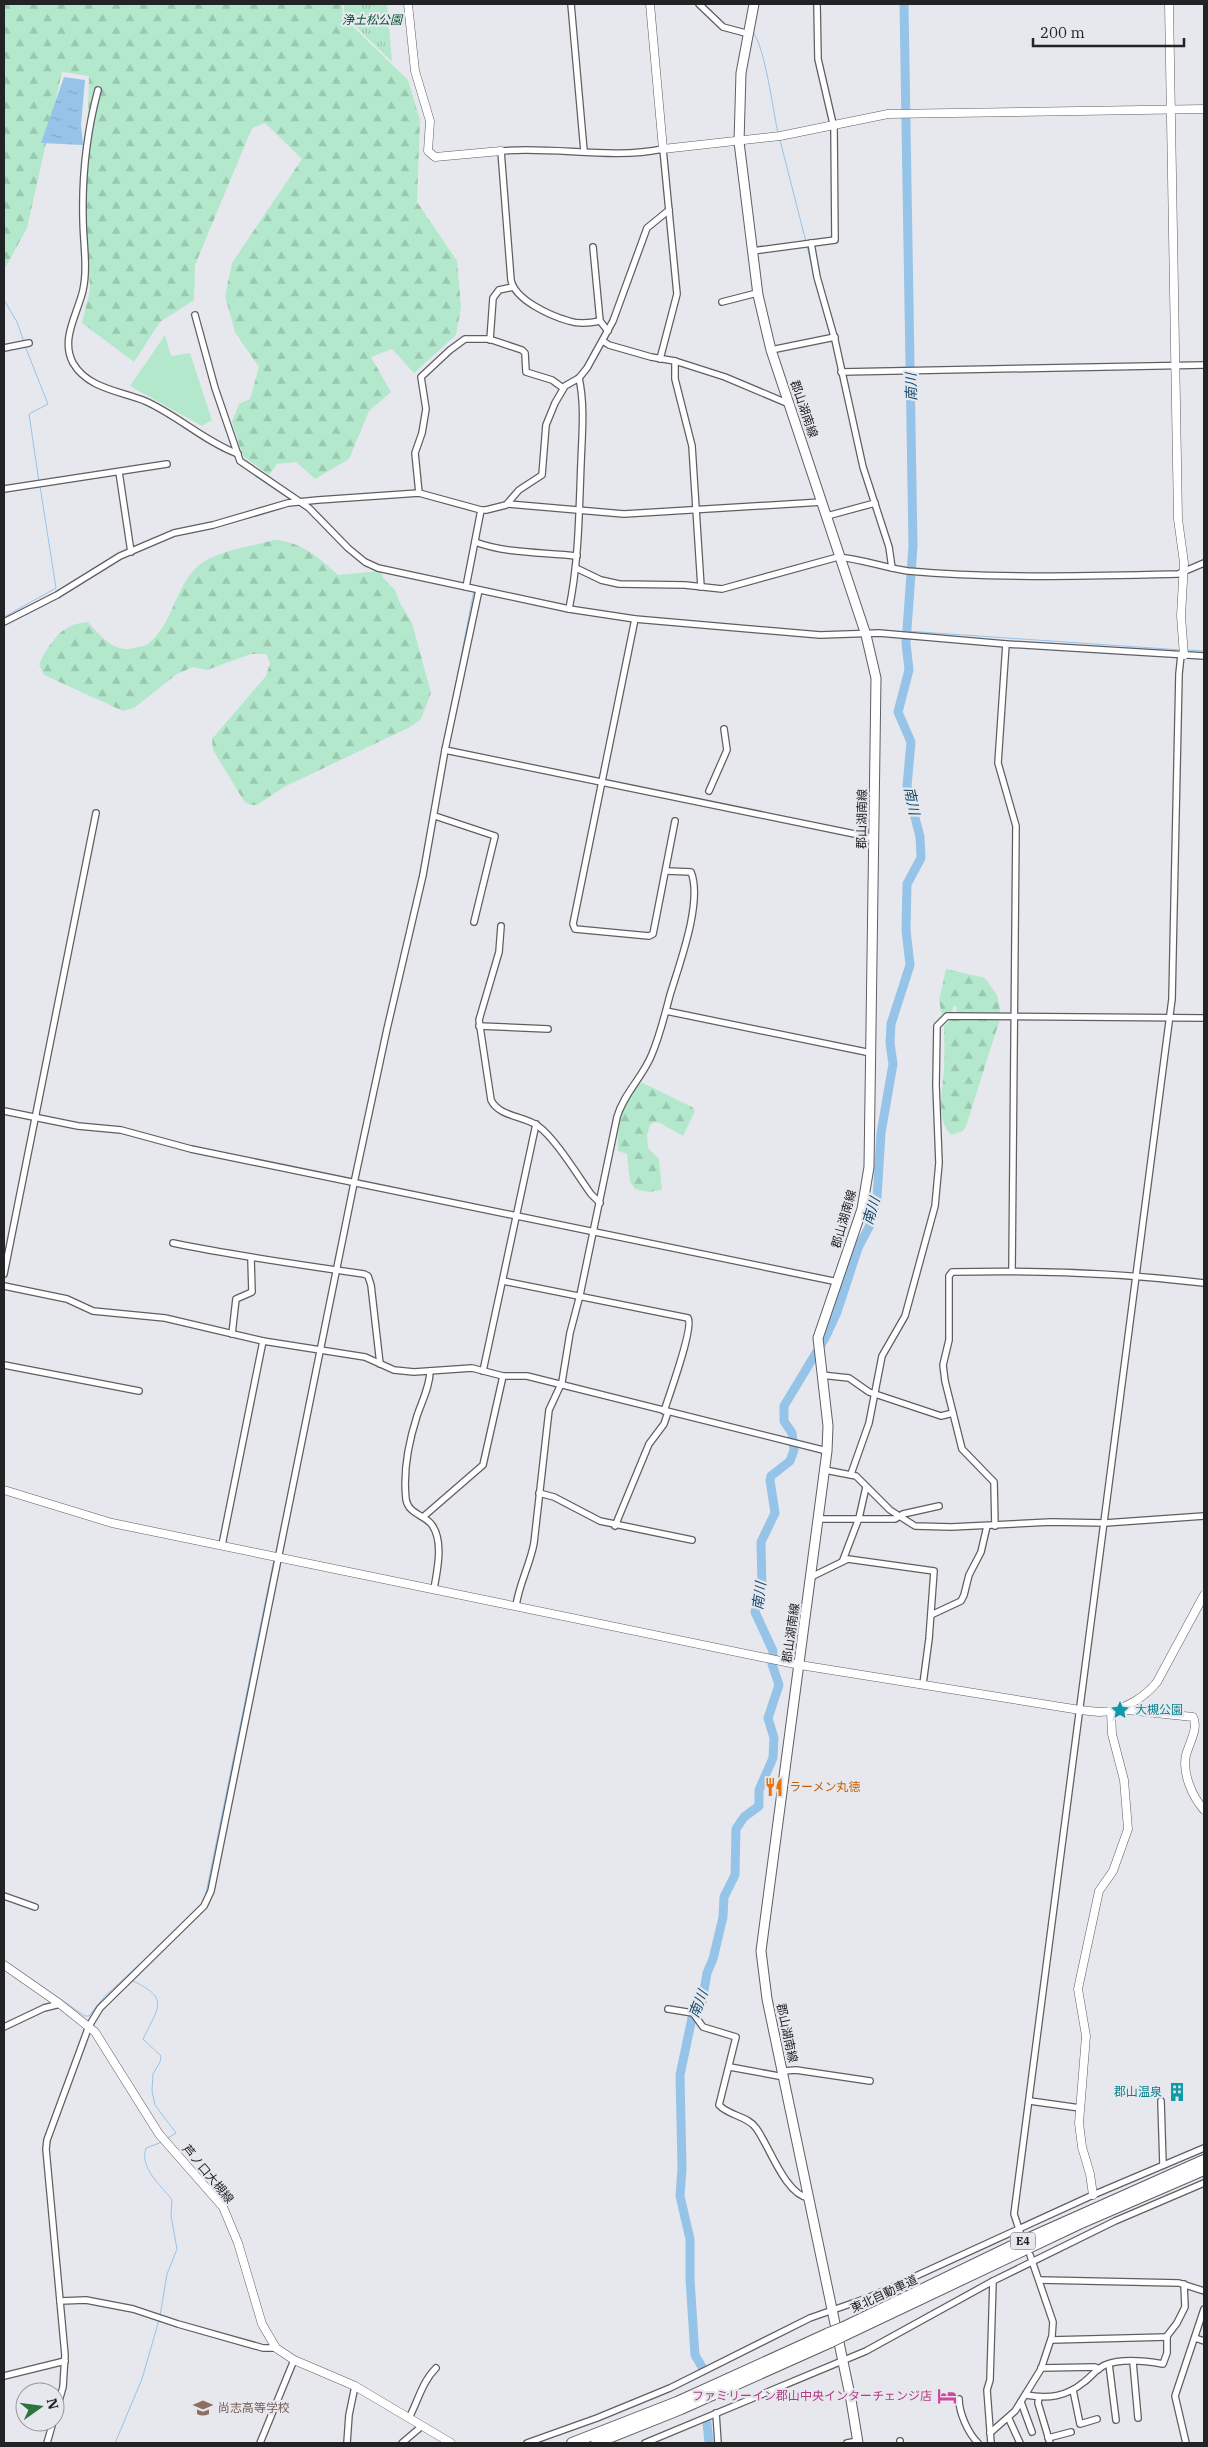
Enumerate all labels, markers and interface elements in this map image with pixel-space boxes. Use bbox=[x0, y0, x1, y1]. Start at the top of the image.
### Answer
park label: 浄土松公園 bbox=[342, 12, 404, 27]
scale bar bbox=[1033, 15, 1184, 47]
text: 200 m bbox=[1040, 23, 1085, 42]
water label: 南川 bbox=[902, 371, 920, 401]
street label: 郡山湖南線 bbox=[788, 378, 821, 440]
water label: 南川 bbox=[900, 785, 924, 819]
street label: 郡山湖南線 bbox=[853, 789, 870, 849]
street label: 郡山湖南線 bbox=[828, 1188, 859, 1250]
water label: 南川 bbox=[858, 1193, 884, 1227]
water label: 南川 bbox=[748, 1579, 770, 1611]
street label: 郡山湖南線 bbox=[779, 1602, 802, 1664]
place icon: 大槻公園 bbox=[1109, 1699, 1131, 1721]
place label: 大槻公園 bbox=[1135, 1702, 1183, 1717]
restaurant icon: ラーメン丸徳 bbox=[763, 1776, 785, 1798]
place label: ラーメン丸徳 bbox=[789, 1779, 861, 1794]
water label: 南川 bbox=[685, 1986, 712, 2020]
street label: 郡山湖南線 bbox=[774, 2002, 801, 2064]
building icon: 郡山温泉 bbox=[1166, 2081, 1188, 2103]
place label: 郡山温泉 bbox=[1114, 2084, 1162, 2099]
street label: 芦ノ口大槻線 bbox=[179, 2141, 237, 2206]
road number: E4 bbox=[1010, 2232, 1036, 2250]
street label: 東北自動車道 bbox=[848, 2272, 920, 2316]
north arrow bbox=[15, 2382, 65, 2432]
hotel icon: ファミリーイン郡山中央インターチェンジ店 bbox=[936, 2385, 958, 2407]
place label: ファミリーイン郡山中央インターチェンジ店 bbox=[692, 2388, 932, 2403]
text: N bbox=[43, 2396, 63, 2411]
school or university icon: 尚志高等学校 bbox=[192, 2397, 214, 2419]
place label: 尚志高等学校 bbox=[218, 2400, 290, 2415]

